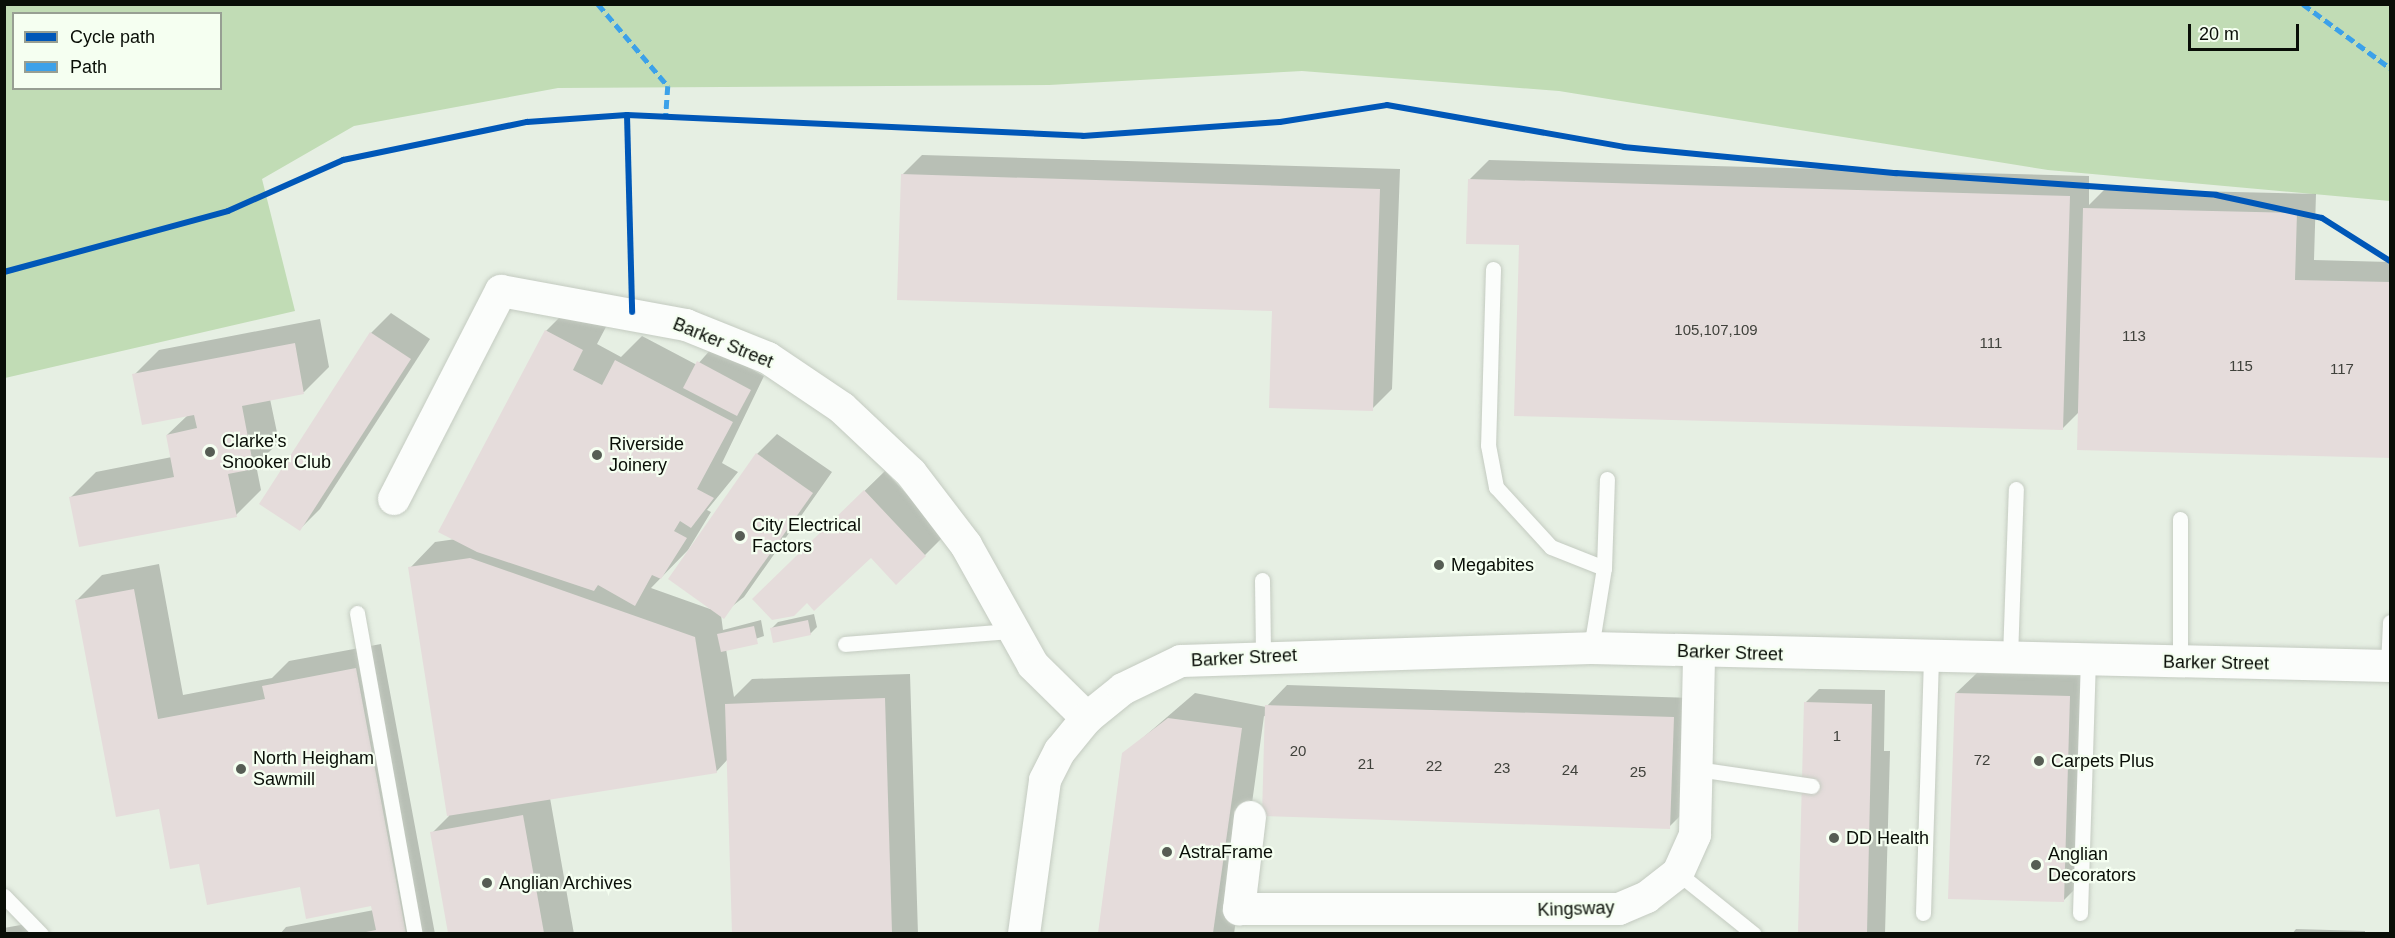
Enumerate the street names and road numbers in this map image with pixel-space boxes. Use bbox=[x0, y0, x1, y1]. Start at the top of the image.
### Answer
street label: Barker Street bbox=[670, 313, 776, 373]
street label: Barker Street bbox=[1677, 640, 1783, 666]
street label: Barker Street bbox=[1190, 644, 1298, 672]
street label: Barker Street bbox=[2163, 651, 2269, 675]
street label: Kingsway bbox=[1537, 897, 1615, 921]

